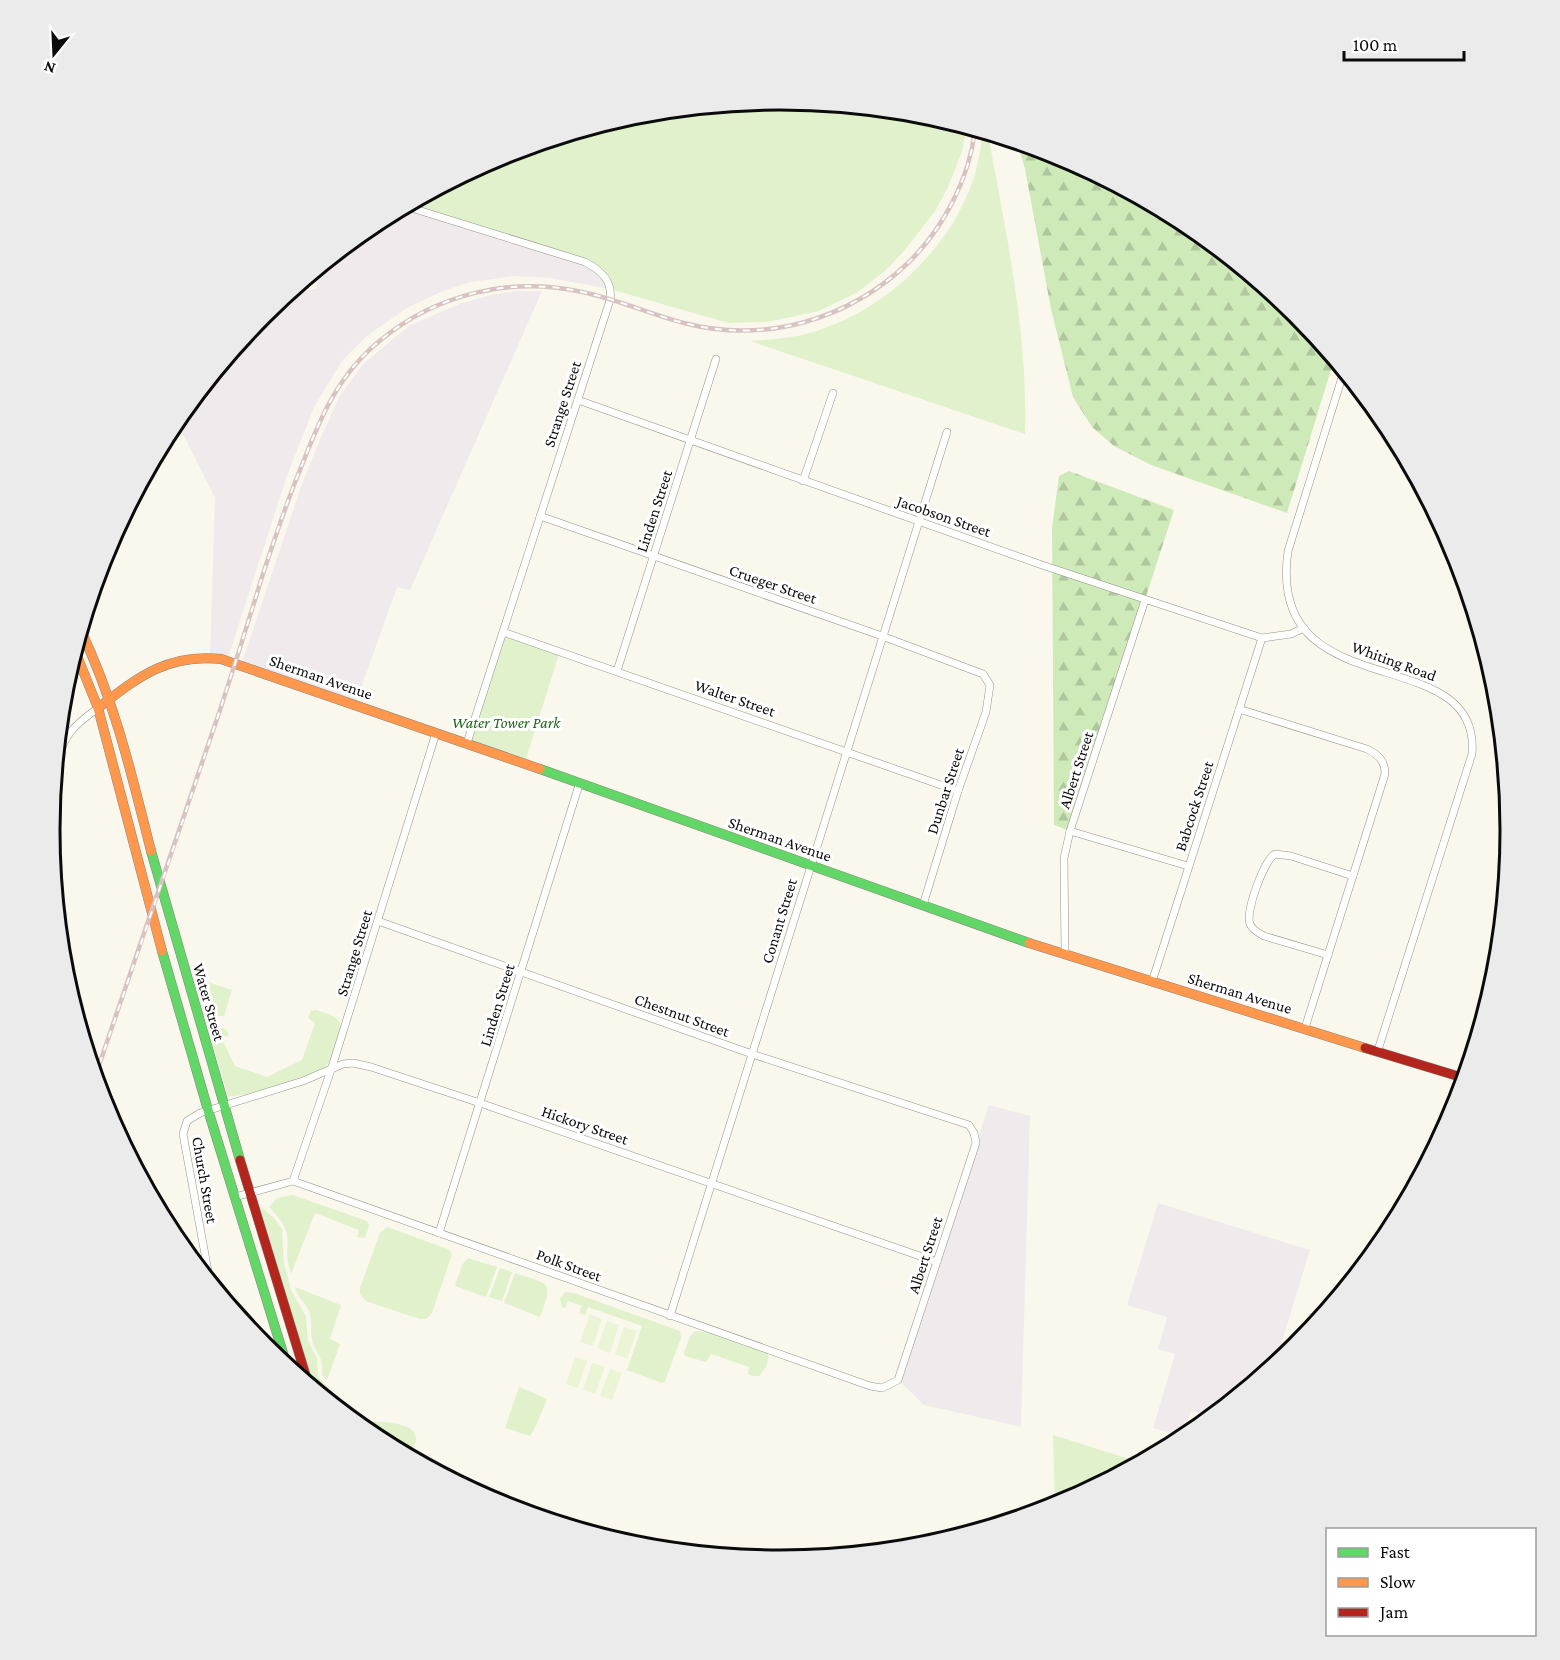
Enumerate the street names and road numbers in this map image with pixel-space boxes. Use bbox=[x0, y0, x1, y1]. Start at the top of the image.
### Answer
street label: Strange Street bbox=[540, 358, 585, 449]
street label: Linden Street bbox=[633, 467, 675, 554]
street label: Jacobson Street bbox=[893, 491, 994, 541]
street label: Crueger Street bbox=[727, 561, 820, 608]
street label: Whiting Road bbox=[1349, 638, 1439, 685]
street label: Sherman Avenue bbox=[267, 651, 375, 703]
street label: Walter Street bbox=[693, 676, 778, 720]
street label: Albert Street bbox=[1056, 729, 1097, 811]
street label: Dunbar Street bbox=[923, 745, 967, 836]
street label: Babcock Street bbox=[1171, 758, 1217, 853]
street label: Sherman Avenue bbox=[726, 813, 834, 865]
street label: Conant Street bbox=[758, 876, 800, 965]
street label: Strange Street bbox=[333, 907, 376, 998]
street label: Water Street bbox=[190, 961, 228, 1043]
street label: Linden Street bbox=[476, 961, 518, 1048]
street label: Sherman Avenue bbox=[1186, 969, 1294, 1017]
street label: Chestnut Street bbox=[632, 990, 732, 1040]
street label: Hickory Street bbox=[539, 1102, 631, 1149]
street label: Church Street bbox=[189, 1135, 221, 1225]
street label: Albert Street bbox=[905, 1214, 946, 1296]
street label: Polk Street bbox=[534, 1245, 605, 1285]

